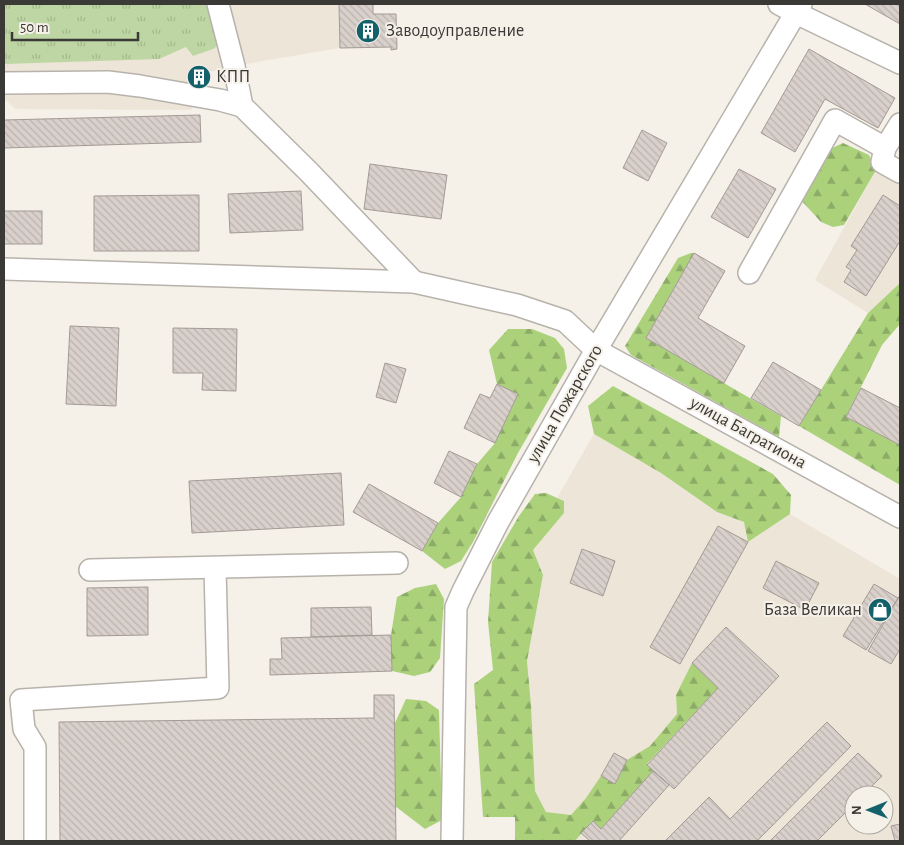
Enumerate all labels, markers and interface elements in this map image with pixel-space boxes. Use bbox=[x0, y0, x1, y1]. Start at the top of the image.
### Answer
scale bar bbox=[12, 10, 139, 42]
building icon: Заводоуправление bbox=[355, 18, 381, 44]
text: 50 m bbox=[20, 20, 49, 35]
place label: Заводоуправление bbox=[386, 22, 524, 40]
building icon: КПП bbox=[186, 64, 212, 90]
place label: КПП bbox=[216, 68, 250, 86]
street label: улица Пожарского bbox=[524, 342, 606, 467]
street label: улица Багратиона bbox=[686, 393, 809, 472]
shop icon: База Великан bbox=[867, 597, 893, 623]
place label: База Великан bbox=[764, 601, 862, 619]
north arrow bbox=[844, 785, 894, 835]
text: N bbox=[850, 805, 864, 815]

